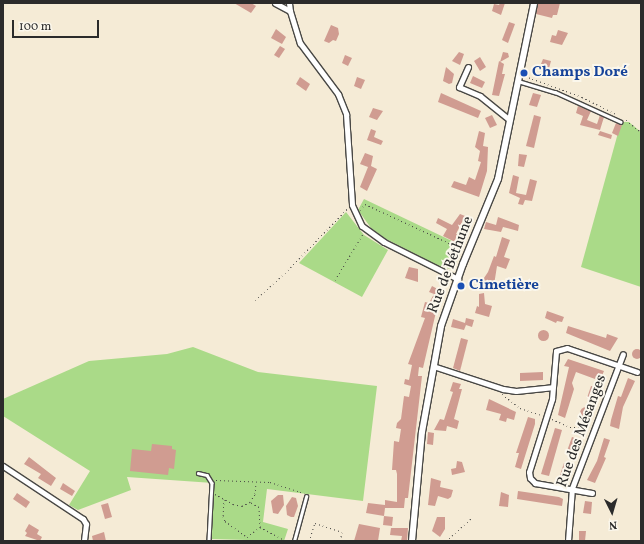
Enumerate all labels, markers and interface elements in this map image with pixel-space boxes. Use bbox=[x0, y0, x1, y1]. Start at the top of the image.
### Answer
scale bar bbox=[14, 12, 101, 38]
text: 100 m bbox=[19, 19, 51, 35]
place label: Champs Doré bbox=[532, 64, 628, 82]
marker: Champs Doré bbox=[519, 68, 529, 78]
street label: Rue de Béthune bbox=[424, 214, 478, 316]
place label: Cimetière bbox=[469, 277, 539, 295]
marker: Cimetière bbox=[456, 281, 466, 291]
street label: Rue des Mésanges bbox=[553, 372, 611, 490]
north arrow bbox=[592, 492, 632, 532]
text: N bbox=[608, 517, 618, 532]

